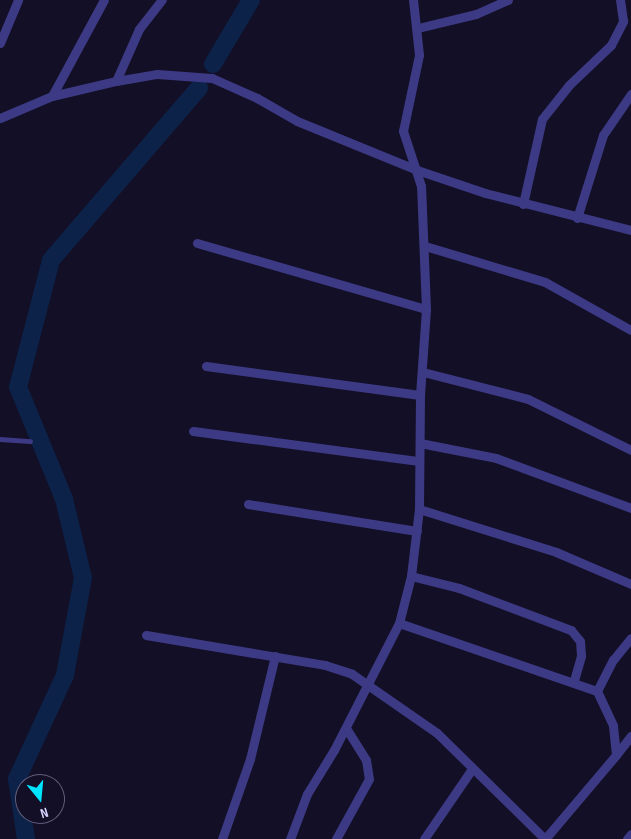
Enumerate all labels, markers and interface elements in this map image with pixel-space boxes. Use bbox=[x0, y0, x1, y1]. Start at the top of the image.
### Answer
north arrow bbox=[15, 774, 65, 824]
text: N bbox=[38, 804, 50, 822]

